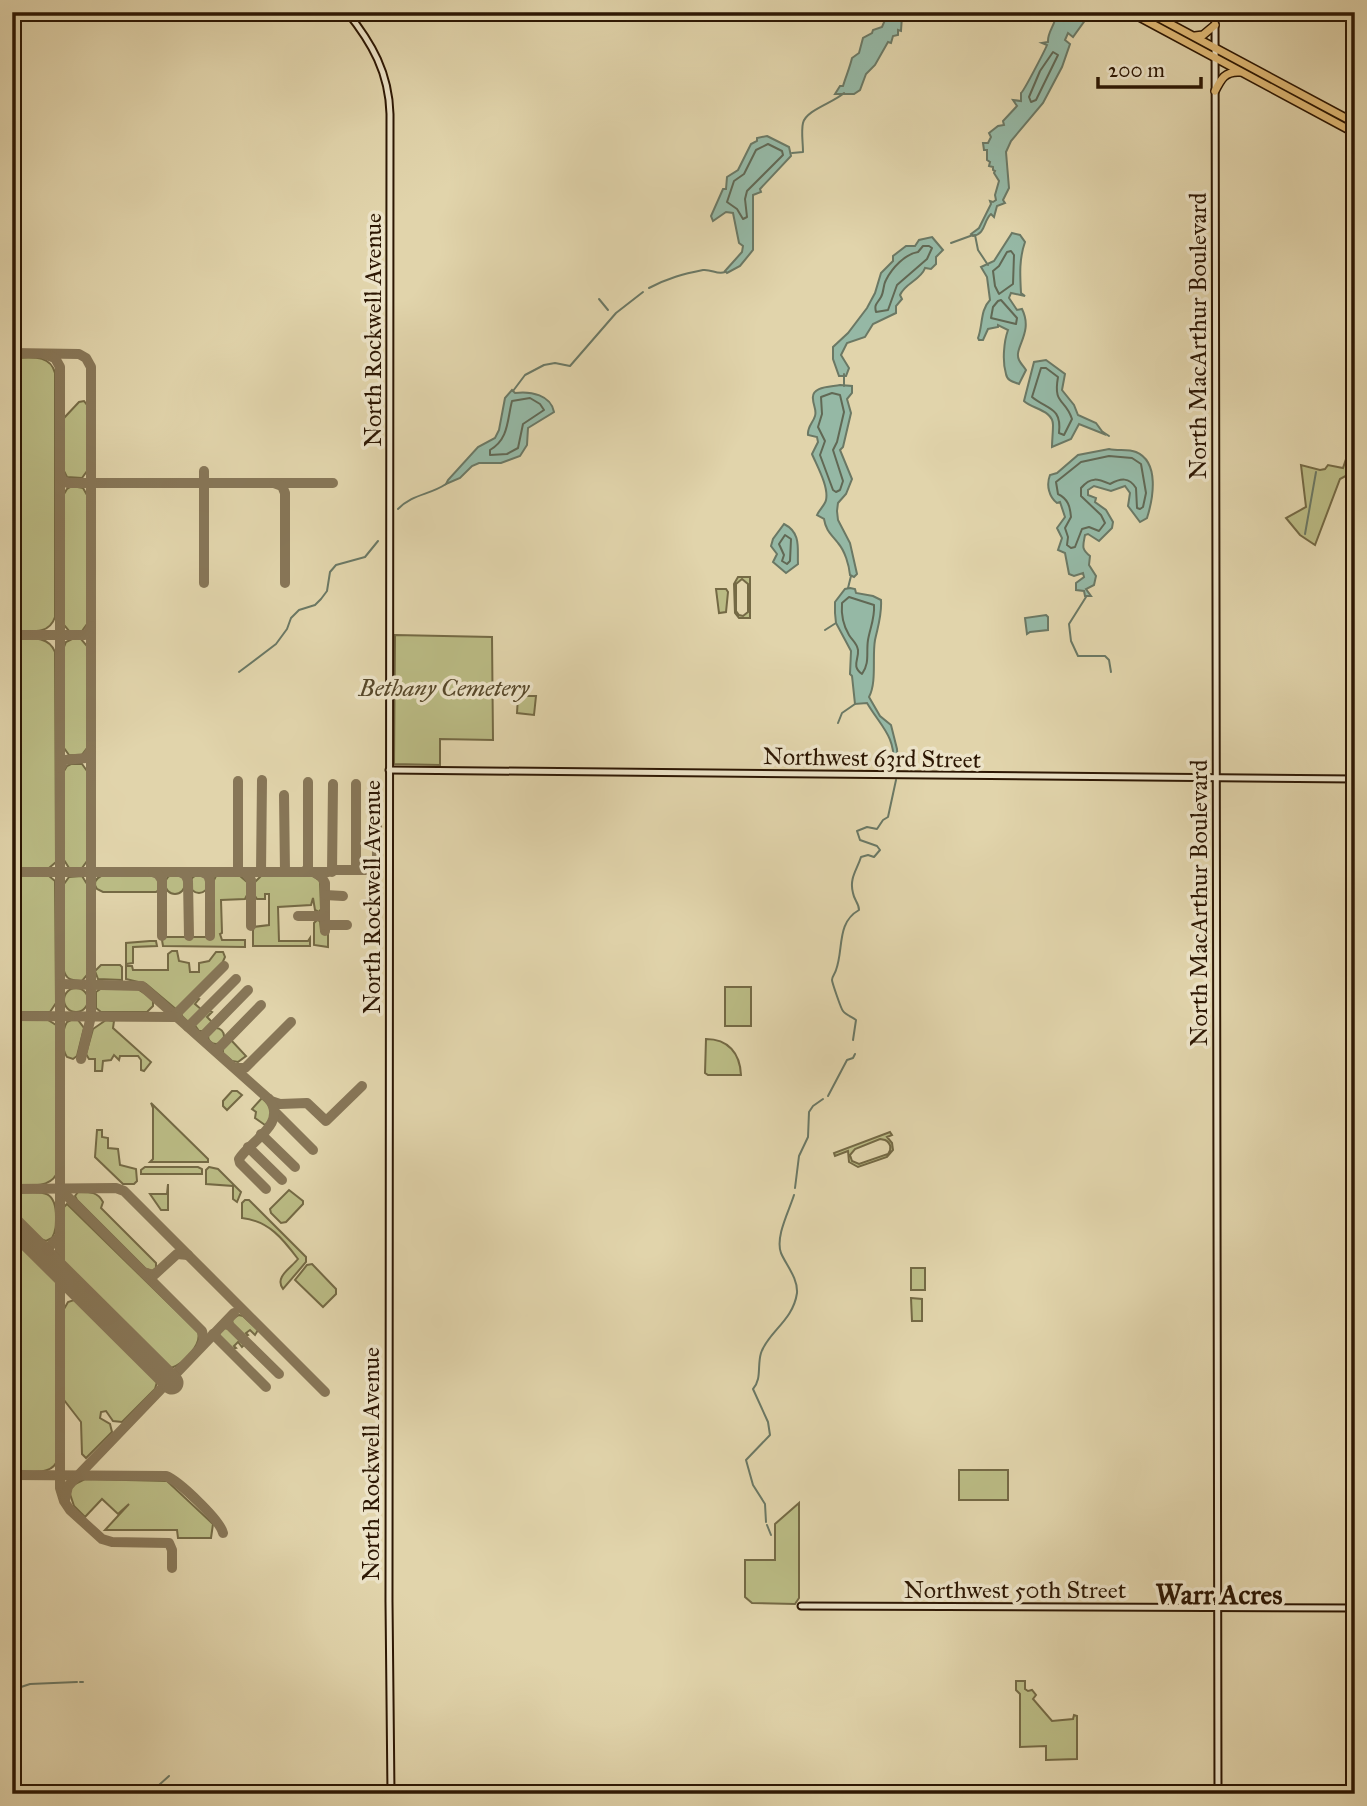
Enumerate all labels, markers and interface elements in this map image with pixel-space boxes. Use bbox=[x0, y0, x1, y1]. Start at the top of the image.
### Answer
scale bar bbox=[1098, 46, 1201, 90]
text: 200 m bbox=[1108, 57, 1165, 83]
street label: North MacArthur Boulevard bbox=[1183, 193, 1213, 479]
street label: North Rockwell Avenue bbox=[358, 213, 388, 447]
park label: Bethany Cemetery bbox=[358, 673, 530, 703]
street label: Northwest 63rd Street bbox=[763, 741, 982, 775]
street label: North MacArthur Boulevard bbox=[1184, 760, 1214, 1046]
street label: North Rockwell Avenue bbox=[357, 780, 387, 1014]
street label: North Rockwell Avenue bbox=[356, 1347, 386, 1581]
street label: Northwest 50th Street bbox=[904, 1575, 1127, 1605]
district label: Warr Acres bbox=[1156, 1577, 1282, 1612]

